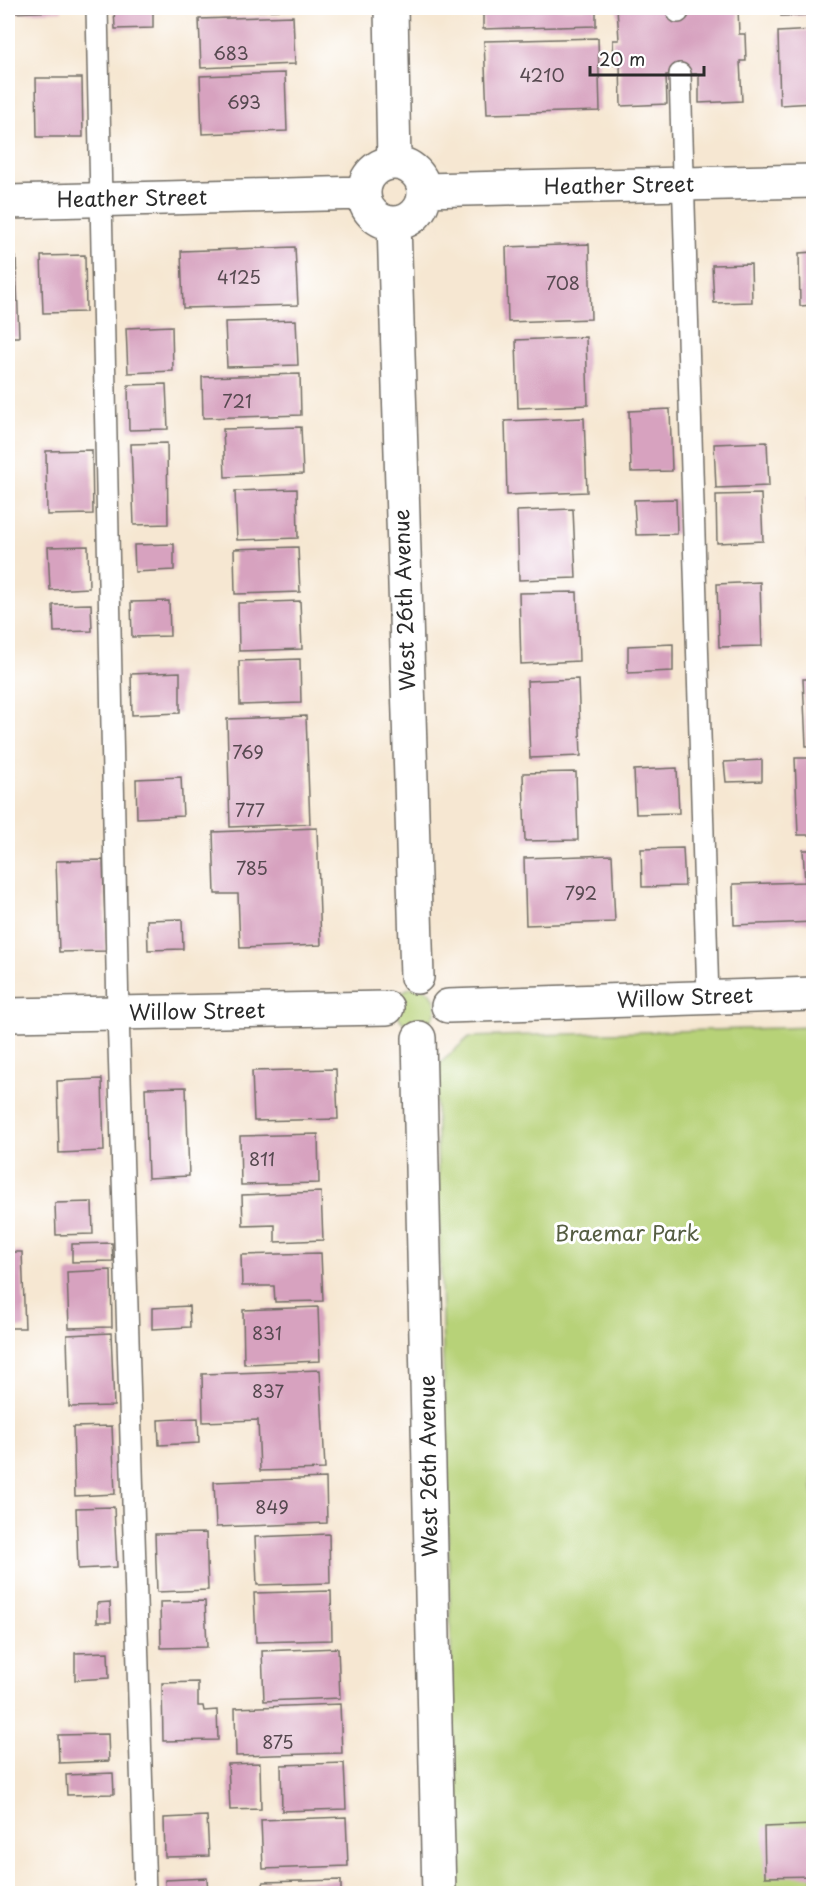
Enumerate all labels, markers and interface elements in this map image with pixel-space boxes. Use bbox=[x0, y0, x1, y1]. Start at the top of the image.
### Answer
house number: 683 bbox=[213, 39, 249, 66]
scale bar bbox=[590, 39, 704, 77]
text: 20 m bbox=[599, 45, 645, 72]
house number: 4210 bbox=[519, 61, 565, 88]
house number: 693 bbox=[227, 88, 261, 115]
street label: Heather Street bbox=[544, 167, 694, 201]
street label: Heather Street bbox=[57, 180, 207, 214]
house number: 4125 bbox=[217, 263, 261, 290]
house number: 708 bbox=[546, 269, 580, 296]
house number: 721 bbox=[222, 387, 252, 414]
street label: West 26th Avenue bbox=[384, 508, 422, 692]
house number: 769 bbox=[232, 738, 264, 765]
house number: 777 bbox=[235, 796, 265, 823]
house number: 785 bbox=[236, 854, 268, 881]
house number: 792 bbox=[565, 879, 597, 906]
street label: Willow Street bbox=[616, 978, 754, 1014]
street label: Willow Street bbox=[128, 993, 265, 1027]
house number: 811 bbox=[249, 1145, 275, 1172]
park label: Braemar Park bbox=[555, 1216, 699, 1248]
house number: 831 bbox=[252, 1319, 282, 1346]
street label: West 26th Avenue bbox=[409, 1375, 445, 1557]
house number: 837 bbox=[252, 1377, 284, 1404]
house number: 849 bbox=[255, 1493, 289, 1520]
house number: 875 bbox=[262, 1728, 294, 1755]

